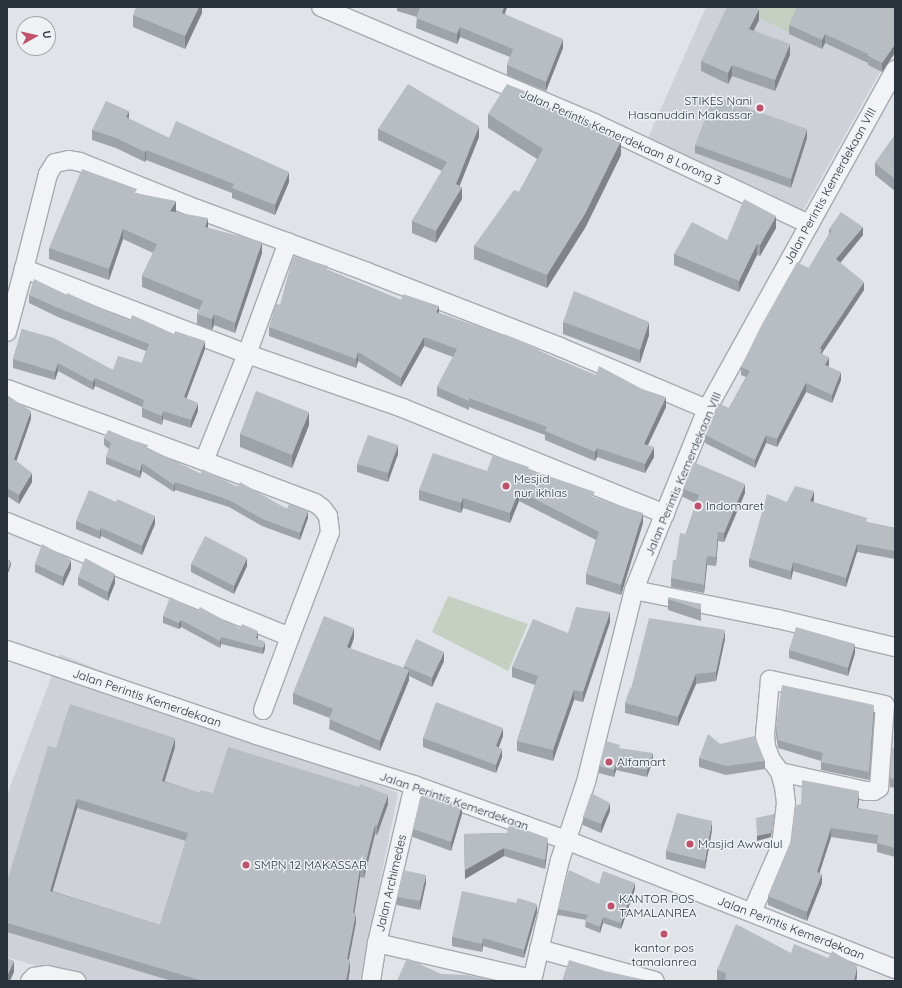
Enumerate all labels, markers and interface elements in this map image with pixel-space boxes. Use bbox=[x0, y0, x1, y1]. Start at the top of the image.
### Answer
north arrow bbox=[16, 16, 56, 56]
text: U bbox=[39, 30, 54, 39]
street label: Jalan Perintis Kemerdekaan 8 Lorong 3 bbox=[518, 86, 724, 188]
place label: STIKES Nani Hasanuddin Makassar bbox=[628, 94, 752, 122]
marker: STIKES Nani Hasanuddin Makassar bbox=[755, 103, 765, 113]
street label: Jalan Perintis Kemerdekaan VIII bbox=[781, 105, 879, 267]
street label: Jalan Perintis Kemerdekaan VIII bbox=[642, 390, 724, 558]
place label: Mesjid nur ikhlas bbox=[514, 472, 567, 500]
marker: Mesjid nur ikhlas bbox=[501, 481, 511, 491]
place label: Indomaret bbox=[706, 499, 764, 513]
marker: Indomaret bbox=[693, 501, 703, 511]
street label: Jalan Perintis Kemerdekaan bbox=[71, 666, 223, 730]
place label: Alfamart bbox=[617, 755, 666, 769]
marker: Alfamart bbox=[604, 757, 614, 767]
street label: Jalan Perintis Kemerdekaan bbox=[378, 769, 530, 833]
street label: Jalan Archimedes bbox=[373, 833, 409, 933]
place label: Masjid Awwalul bbox=[698, 837, 782, 851]
marker: Masjid Awwalul bbox=[685, 839, 695, 849]
place label: SMPN 12 MAKASSAR bbox=[254, 858, 367, 872]
marker: SMPN 12 MAKASSAR bbox=[241, 860, 251, 870]
place label: KANTOR POS TAMALANREA bbox=[619, 892, 697, 920]
street label: Jalan Perintis Kemerdekaan bbox=[715, 893, 867, 963]
marker: KANTOR POS TAMALANREA bbox=[606, 901, 616, 911]
marker: kantor pos tamalanrea bbox=[659, 929, 669, 939]
place label: kantor pos tamalanrea bbox=[632, 941, 696, 969]

